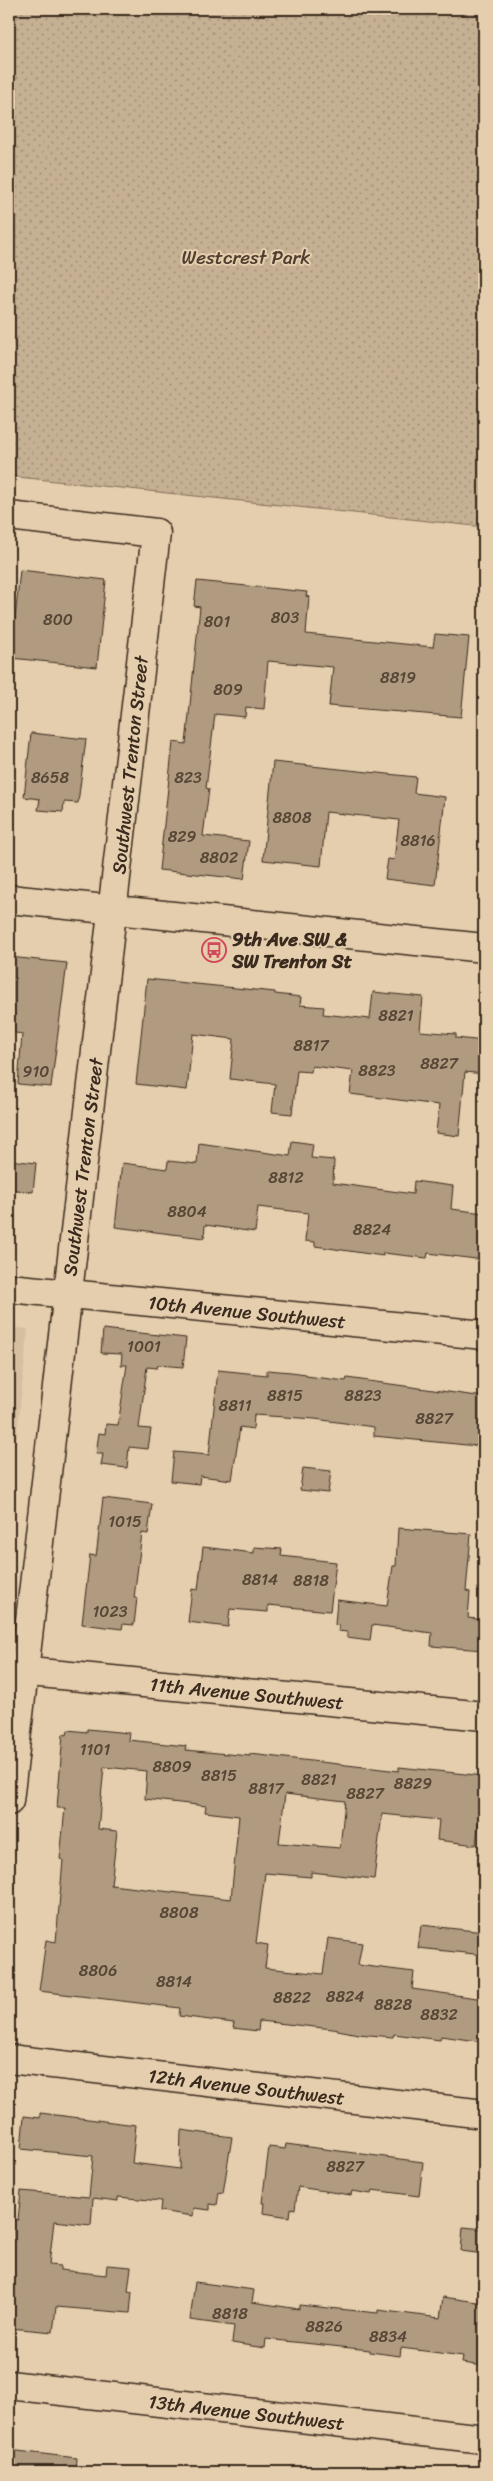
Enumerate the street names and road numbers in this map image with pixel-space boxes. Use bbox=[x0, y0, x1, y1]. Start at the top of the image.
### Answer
street label: Southwest Trenton Street bbox=[102, 653, 158, 876]
street label: Southwest Trenton Street bbox=[53, 1055, 113, 1278]
street label: 10th Avenue Southwest bbox=[146, 1285, 347, 1338]
street label: 11th Avenue Southwest bbox=[148, 1667, 345, 1719]
street label: 12th Avenue Southwest bbox=[146, 2059, 346, 2114]
street label: 13th Avenue Southwest bbox=[147, 2384, 346, 2440]

